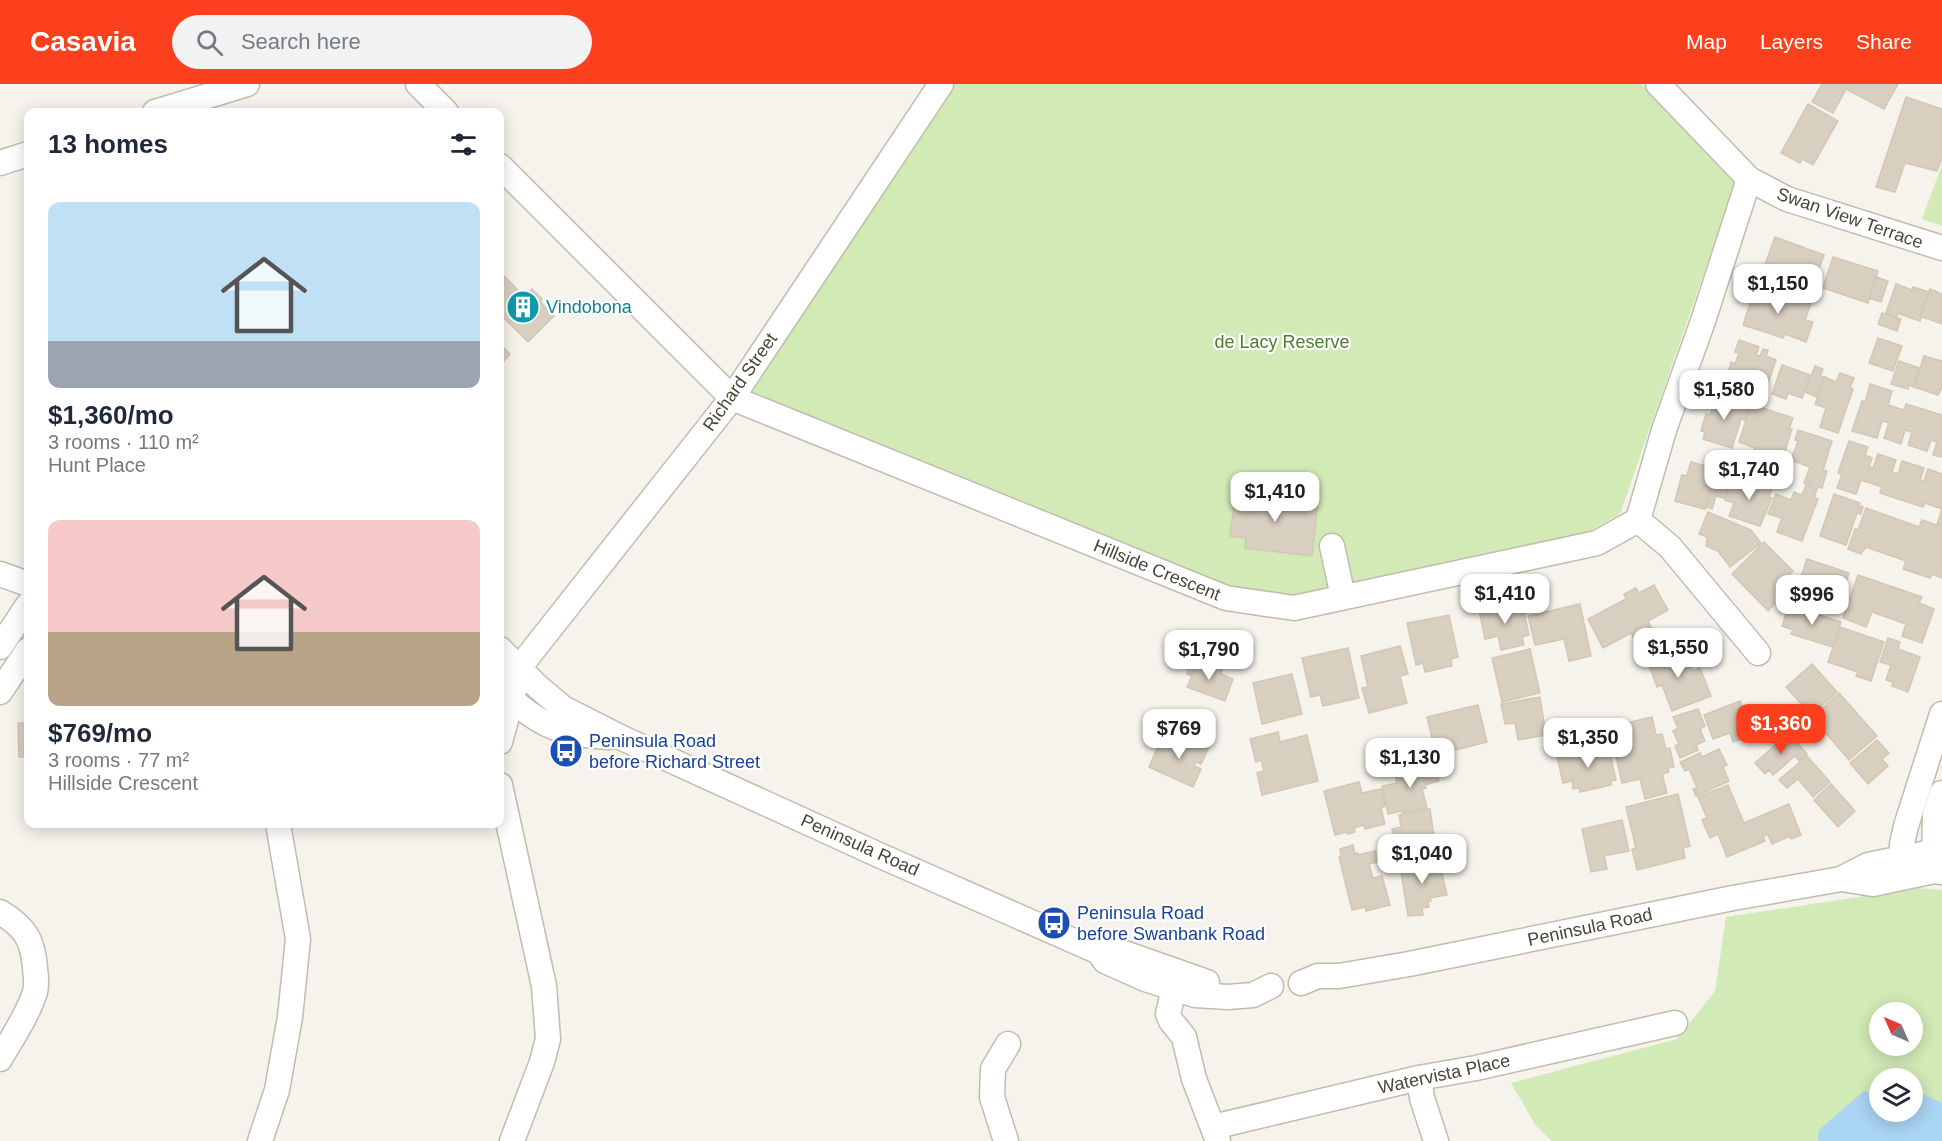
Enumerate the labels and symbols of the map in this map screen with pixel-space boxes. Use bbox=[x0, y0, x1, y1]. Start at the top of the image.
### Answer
street label: Swan View Terrace bbox=[1774, 184, 1926, 252]
pin: $1,150 bbox=[1729, 264, 1827, 315]
building icon: Vindobona bbox=[505, 289, 541, 325]
place label: Vindobona bbox=[546, 297, 633, 317]
street label: Richard Street bbox=[699, 329, 781, 435]
park label: de Lacy Reserve bbox=[1214, 332, 1350, 352]
pin: $1,580 bbox=[1675, 370, 1773, 421]
pin: $1,740 bbox=[1700, 450, 1798, 501]
pin: $1,410 bbox=[1226, 472, 1324, 523]
street label: Hillside Crescent bbox=[1091, 535, 1223, 605]
pin: $1,410 bbox=[1456, 574, 1554, 625]
pin: $996 bbox=[1776, 575, 1848, 626]
pin: $1,550 bbox=[1629, 628, 1727, 679]
pin: $1,790 bbox=[1160, 630, 1258, 681]
pin: $1,360 bbox=[1732, 704, 1830, 755]
pin: $769 bbox=[1143, 709, 1215, 760]
pin: $1,350 bbox=[1539, 718, 1637, 769]
place label: Peninsula Road before Richard Street bbox=[589, 731, 760, 772]
bus stop icon: Peninsula Road before Richard Street bbox=[548, 733, 584, 769]
pin: $1,130 bbox=[1361, 738, 1459, 789]
street label: Peninsula Road bbox=[798, 810, 922, 880]
pin: $1,040 bbox=[1373, 834, 1471, 885]
place label: Peninsula Road before Swanbank Road bbox=[1077, 903, 1265, 944]
street label: Peninsula Road bbox=[1526, 904, 1654, 950]
bus stop icon: Peninsula Road before Swanbank Road bbox=[1036, 905, 1072, 941]
north arrow bbox=[1869, 1002, 1923, 1056]
street label: Watervista Place bbox=[1376, 1050, 1512, 1098]

